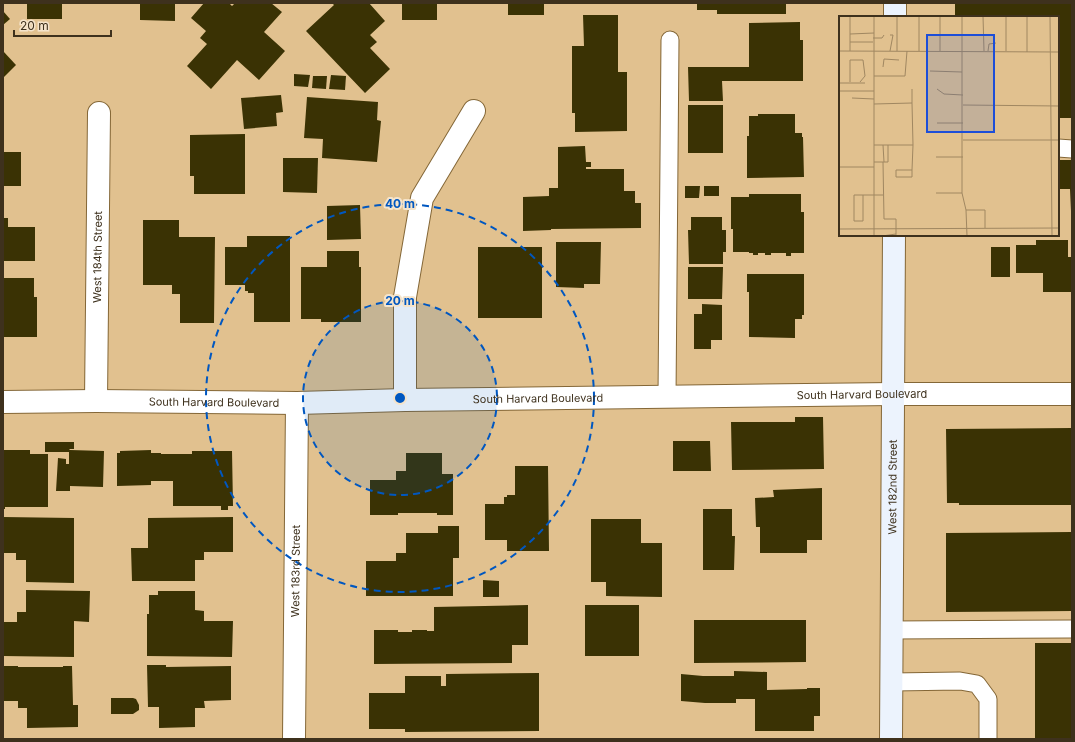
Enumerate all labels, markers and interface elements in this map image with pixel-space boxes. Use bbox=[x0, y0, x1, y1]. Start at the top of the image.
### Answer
scale bar bbox=[14, 12, 111, 38]
inset map bbox=[839, 16, 1059, 236]
text: 20 m bbox=[20, 18, 49, 33]
text: 40 m bbox=[385, 196, 415, 211]
street label: West 184th Street bbox=[90, 211, 105, 303]
text: 20 m bbox=[385, 293, 415, 308]
street label: South Harvard Boulevard bbox=[797, 387, 927, 402]
centre of rings bbox=[393, 391, 407, 405]
street label: South Harvard Boulevard bbox=[473, 391, 603, 406]
street label: South Harvard Boulevard bbox=[149, 395, 279, 410]
street label: West 182nd Street bbox=[885, 439, 900, 534]
street label: West 183rd Street bbox=[288, 524, 303, 617]

